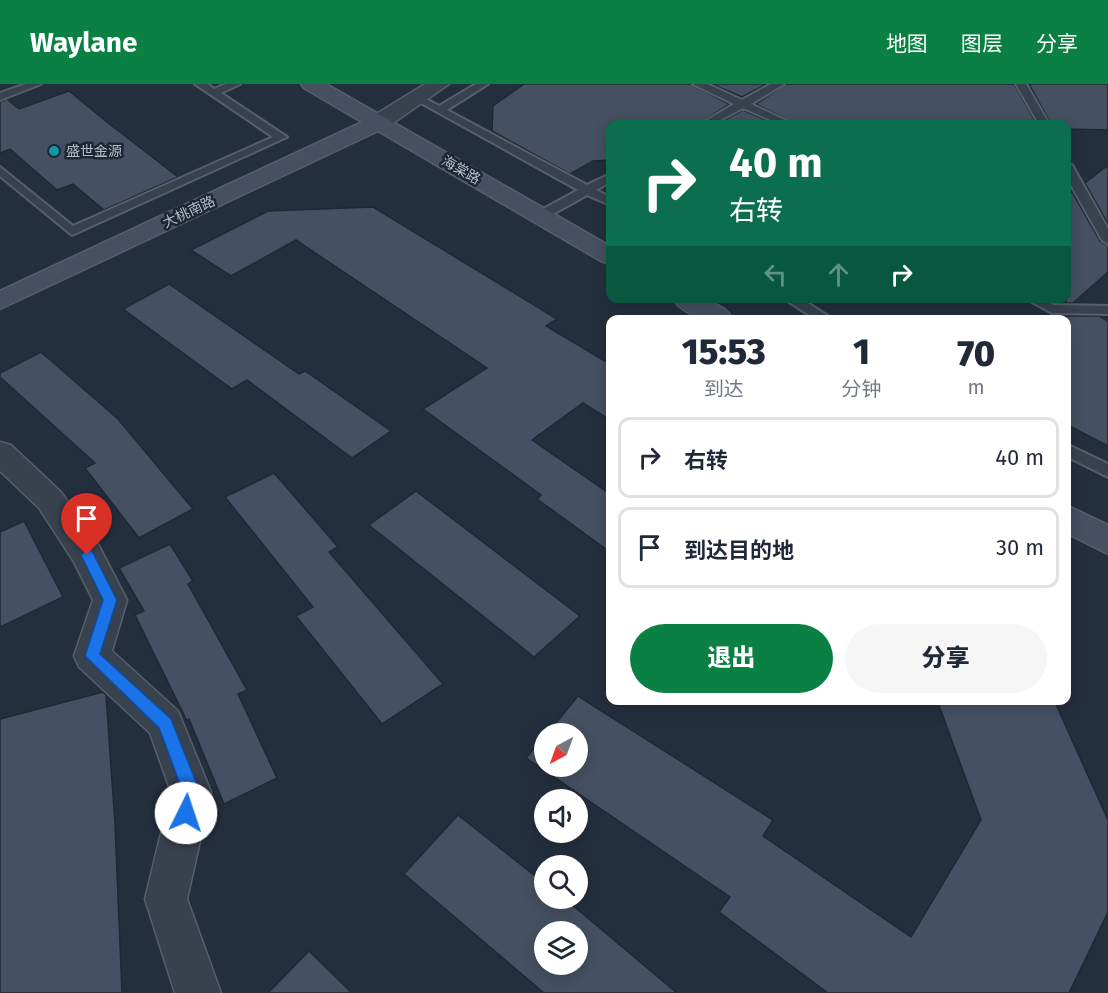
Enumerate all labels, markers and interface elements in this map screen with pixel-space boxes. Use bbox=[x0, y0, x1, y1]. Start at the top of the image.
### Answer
text: Waylane bbox=[30, 26, 137, 59]
text: 地图 bbox=[886, 31, 928, 57]
text: 图层 bbox=[961, 31, 1003, 57]
text: 分享 bbox=[1036, 31, 1078, 57]
text: 40 m bbox=[729, 138, 823, 188]
place label: 盛世金源 bbox=[66, 143, 122, 160]
marker: 盛世金源 bbox=[47, 144, 61, 158]
icon: right bbox=[630, 144, 708, 222]
street label: 海棠路 bbox=[439, 152, 483, 188]
street label: 大桃南路 bbox=[160, 192, 218, 232]
text: 右转 bbox=[729, 195, 783, 227]
icon: left bbox=[759, 258, 792, 291]
icon: ahead bbox=[822, 258, 855, 291]
icon: right bbox=[885, 258, 918, 291]
text: 15:53 bbox=[682, 330, 766, 374]
text: 1 bbox=[853, 330, 870, 374]
text: 70 bbox=[957, 332, 995, 376]
text: m bbox=[968, 375, 985, 399]
text: 到达 bbox=[704, 377, 744, 401]
text: 分钟 bbox=[841, 377, 881, 401]
icon: right bbox=[633, 441, 666, 474]
text: 40 m bbox=[995, 444, 1044, 471]
text: 右转 bbox=[684, 447, 728, 474]
pin bbox=[61, 493, 112, 555]
icon: arrive bbox=[70, 502, 103, 535]
icon: arrive bbox=[633, 531, 666, 564]
text: 30 m bbox=[996, 534, 1044, 561]
text: 到达目的地 bbox=[684, 537, 794, 564]
button: 退出 bbox=[630, 624, 833, 693]
button: 分享 bbox=[845, 624, 1047, 693]
north arrow bbox=[534, 723, 588, 777]
map controls bbox=[534, 723, 588, 975]
position arrow bbox=[154, 781, 218, 845]
button: sound bbox=[534, 789, 588, 843]
button: search bbox=[534, 855, 588, 909]
button: layers bbox=[534, 921, 588, 975]

